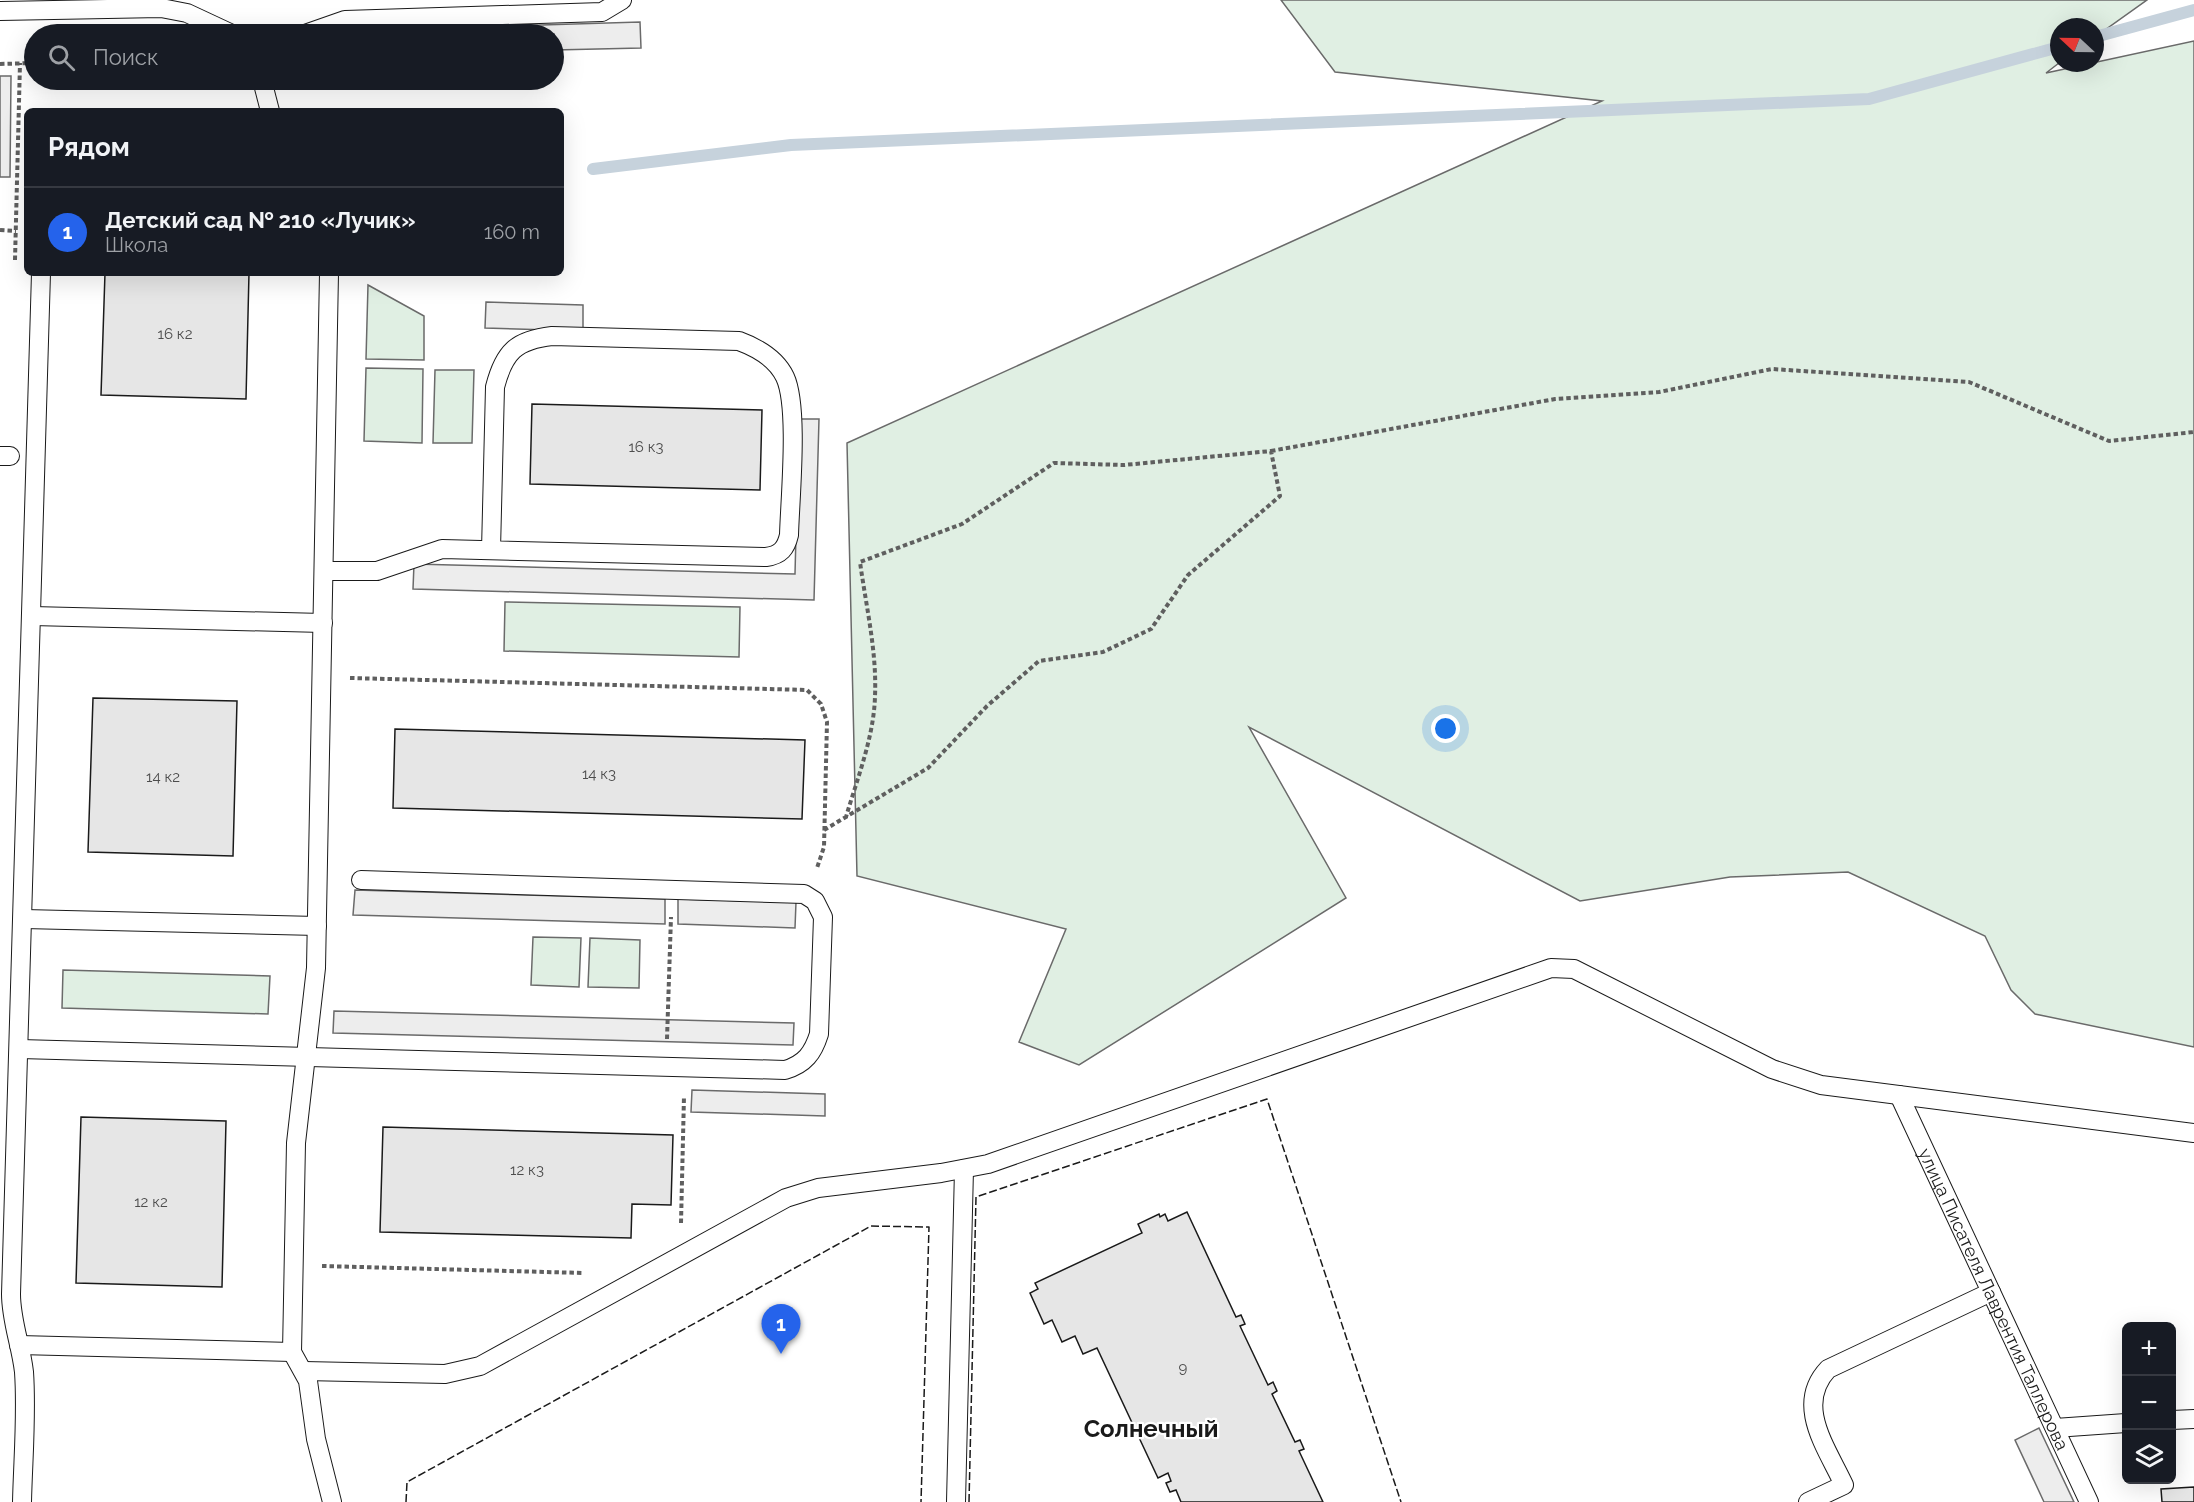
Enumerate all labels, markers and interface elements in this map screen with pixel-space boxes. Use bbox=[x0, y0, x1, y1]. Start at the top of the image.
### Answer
north arrow bbox=[2050, 18, 2104, 72]
search box bbox=[24, 24, 564, 90]
icon: search bbox=[45, 41, 78, 74]
text: Поиск bbox=[93, 44, 158, 70]
text: Рядом bbox=[48, 132, 130, 162]
text: Детский сад № 210 «Лучик» bbox=[105, 207, 416, 233]
text: 1 bbox=[63, 220, 72, 244]
text: 160 m bbox=[484, 220, 540, 244]
text: Школа bbox=[105, 233, 168, 257]
house number: 16 к2 bbox=[158, 325, 193, 343]
house number: 16 к3 bbox=[628, 438, 664, 456]
your location bbox=[1431, 714, 1460, 743]
house number: 14 к3 bbox=[582, 765, 616, 783]
house number: 14 к2 bbox=[146, 768, 180, 786]
street label: улица Писателя Лаврентия Таллерова bbox=[1915, 1145, 2074, 1453]
house number: 12 к3 bbox=[510, 1161, 544, 1179]
house number: 12 к2 bbox=[134, 1193, 168, 1211]
pin: 1 bbox=[762, 1304, 800, 1354]
map controls bbox=[2122, 1322, 2176, 1484]
button: + bbox=[2122, 1322, 2176, 1376]
house number: 9 bbox=[1179, 1359, 1188, 1377]
button: − bbox=[2122, 1376, 2176, 1430]
district label: Солнечный bbox=[1084, 1414, 1218, 1443]
button: layers bbox=[2122, 1430, 2176, 1484]

